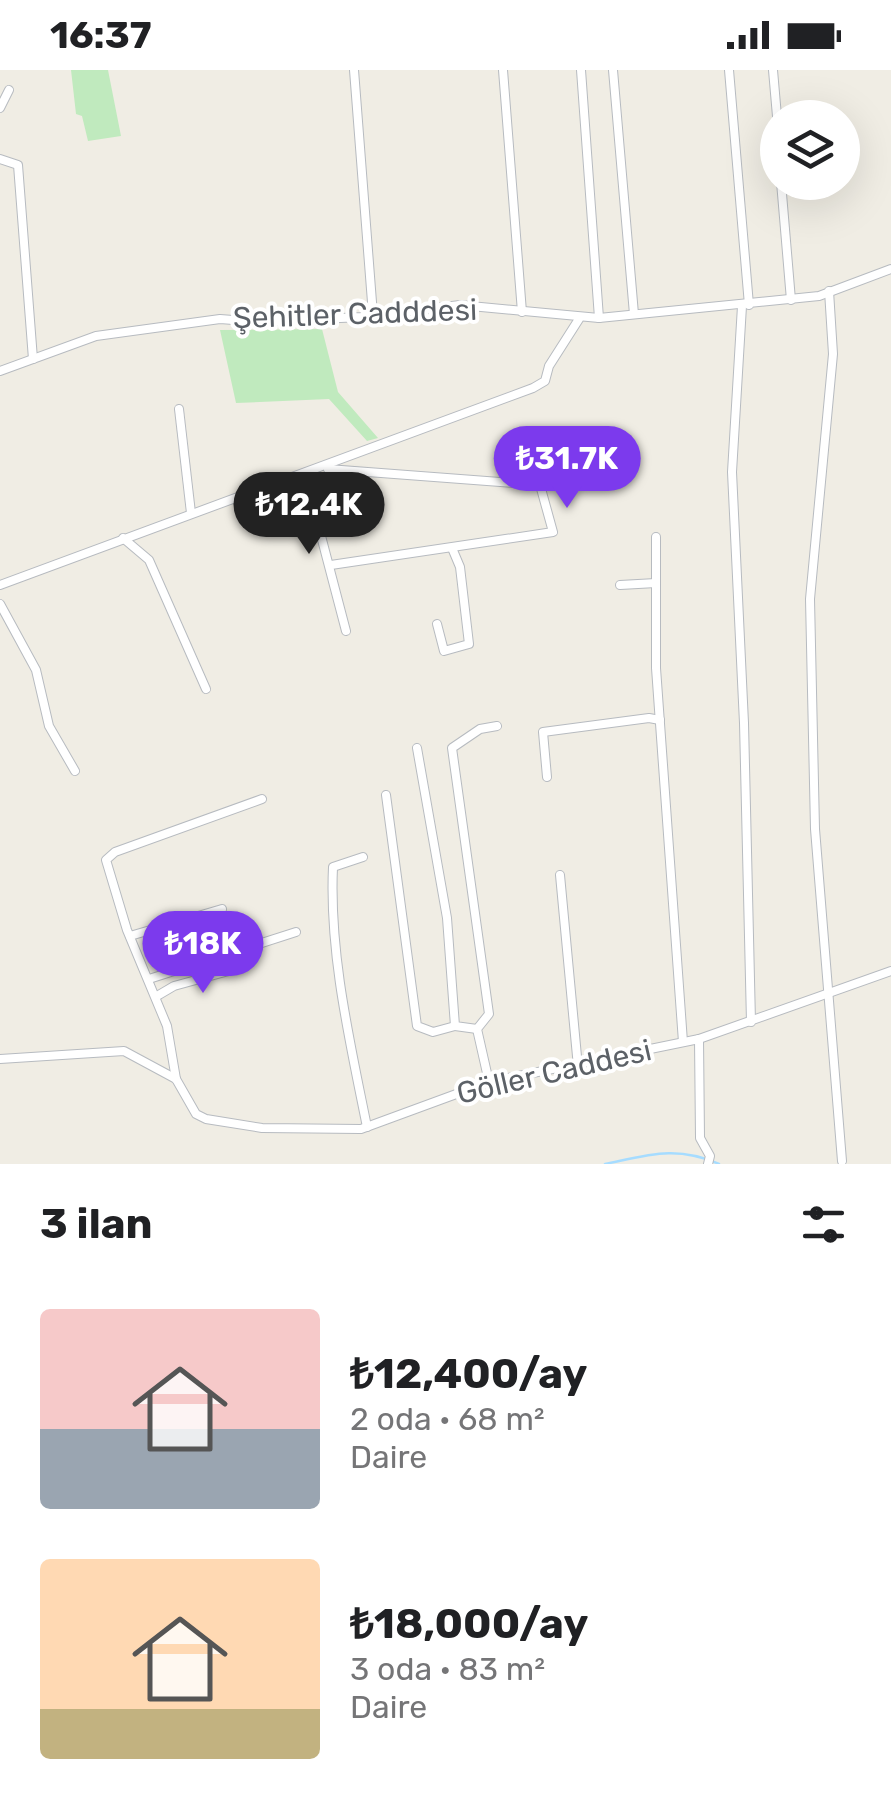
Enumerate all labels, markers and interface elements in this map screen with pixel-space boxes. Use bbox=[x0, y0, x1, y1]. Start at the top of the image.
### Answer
text: 16:37 bbox=[50, 12, 152, 58]
map controls bbox=[760, 100, 860, 200]
button: layers bbox=[760, 100, 860, 200]
street label: Şehitler Cadddesi bbox=[232, 292, 478, 336]
pin: ₺31.7K bbox=[486, 426, 648, 511]
text: ₺31.7K bbox=[516, 439, 618, 477]
pin: ₺12.4K bbox=[228, 472, 390, 557]
text: ₺12.4K bbox=[256, 485, 362, 523]
pin: ₺18K bbox=[144, 911, 262, 996]
text: ₺18K bbox=[164, 924, 242, 962]
street label: Göller Caddesi bbox=[453, 1032, 655, 1112]
icon: filters bbox=[796, 1197, 851, 1252]
text: 3 ilan bbox=[40, 1199, 152, 1249]
icon: home bbox=[120, 1349, 240, 1469]
text: ₺12,400/ay bbox=[350, 1349, 587, 1399]
text: 2 oda · 68 m² bbox=[350, 1400, 545, 1438]
text: Daire bbox=[350, 1438, 427, 1476]
icon: home bbox=[120, 1599, 240, 1719]
text: ₺18,000/ay bbox=[350, 1599, 588, 1649]
text: 3 oda · 83 m² bbox=[350, 1650, 545, 1688]
text: Daire bbox=[350, 1688, 427, 1726]

